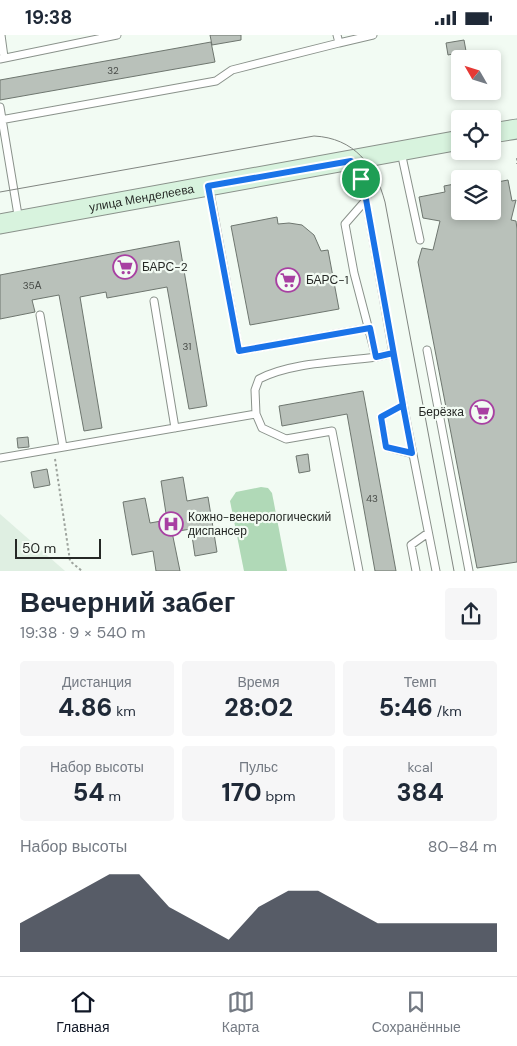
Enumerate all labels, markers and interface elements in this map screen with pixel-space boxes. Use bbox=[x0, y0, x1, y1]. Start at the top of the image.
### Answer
text: 19:38 bbox=[25, 5, 72, 30]
north arrow bbox=[451, 50, 501, 100]
map controls bbox=[451, 50, 501, 220]
house number: 32 bbox=[107, 64, 119, 77]
button: locate bbox=[451, 110, 501, 160]
pin bbox=[340, 158, 382, 200]
icon: arrive bbox=[347, 165, 375, 193]
button: layers bbox=[451, 170, 501, 220]
street label: улица Менделеева bbox=[88, 181, 196, 216]
supermarket icon: БАРС-2 bbox=[112, 254, 138, 280]
place label: БАРС-2 bbox=[142, 259, 188, 275]
supermarket icon: БАРС-1 bbox=[275, 267, 301, 293]
place label: БАРС-1 bbox=[306, 272, 348, 288]
house number: 35А bbox=[23, 279, 42, 292]
house number: 31 bbox=[183, 340, 191, 353]
supermarket icon: Берёзка bbox=[469, 399, 495, 425]
place label: Берёзка bbox=[418, 404, 464, 420]
house number: 43 bbox=[366, 492, 378, 505]
place label: Кожно-венерологический диспансер bbox=[188, 509, 331, 539]
hospital icon: Кожно-венерологический диспансер bbox=[158, 511, 184, 537]
scale bar bbox=[15, 536, 101, 559]
text: 50 m bbox=[22, 539, 56, 557]
text: Вечерний забег bbox=[20, 584, 236, 621]
button: share bbox=[445, 588, 497, 640]
text: 19:38 · 9 × 540 m bbox=[20, 622, 145, 643]
text: Дистанция bbox=[62, 673, 132, 691]
text: Время bbox=[237, 673, 280, 691]
text: Темп bbox=[404, 673, 437, 691]
text: 4.86 bbox=[58, 691, 112, 724]
text: 28:02 bbox=[224, 691, 293, 724]
text: 5:46 bbox=[379, 691, 433, 724]
text: km bbox=[112, 702, 136, 720]
text: /km bbox=[433, 702, 462, 720]
text: Набор высоты bbox=[50, 758, 144, 776]
text: Пульс bbox=[239, 758, 278, 776]
text: kcal bbox=[408, 758, 433, 776]
text: 54 bbox=[73, 776, 105, 809]
text: 170 bbox=[222, 776, 262, 809]
text: 384 bbox=[396, 776, 444, 809]
text: m bbox=[105, 787, 121, 805]
text: bpm bbox=[262, 787, 295, 805]
text: Набор высоты bbox=[20, 836, 127, 857]
text: 80–84 m bbox=[428, 836, 497, 857]
tab: Главная bbox=[56, 988, 109, 1036]
tab: Карта bbox=[222, 988, 259, 1036]
tab: Сохранённые bbox=[372, 988, 461, 1036]

